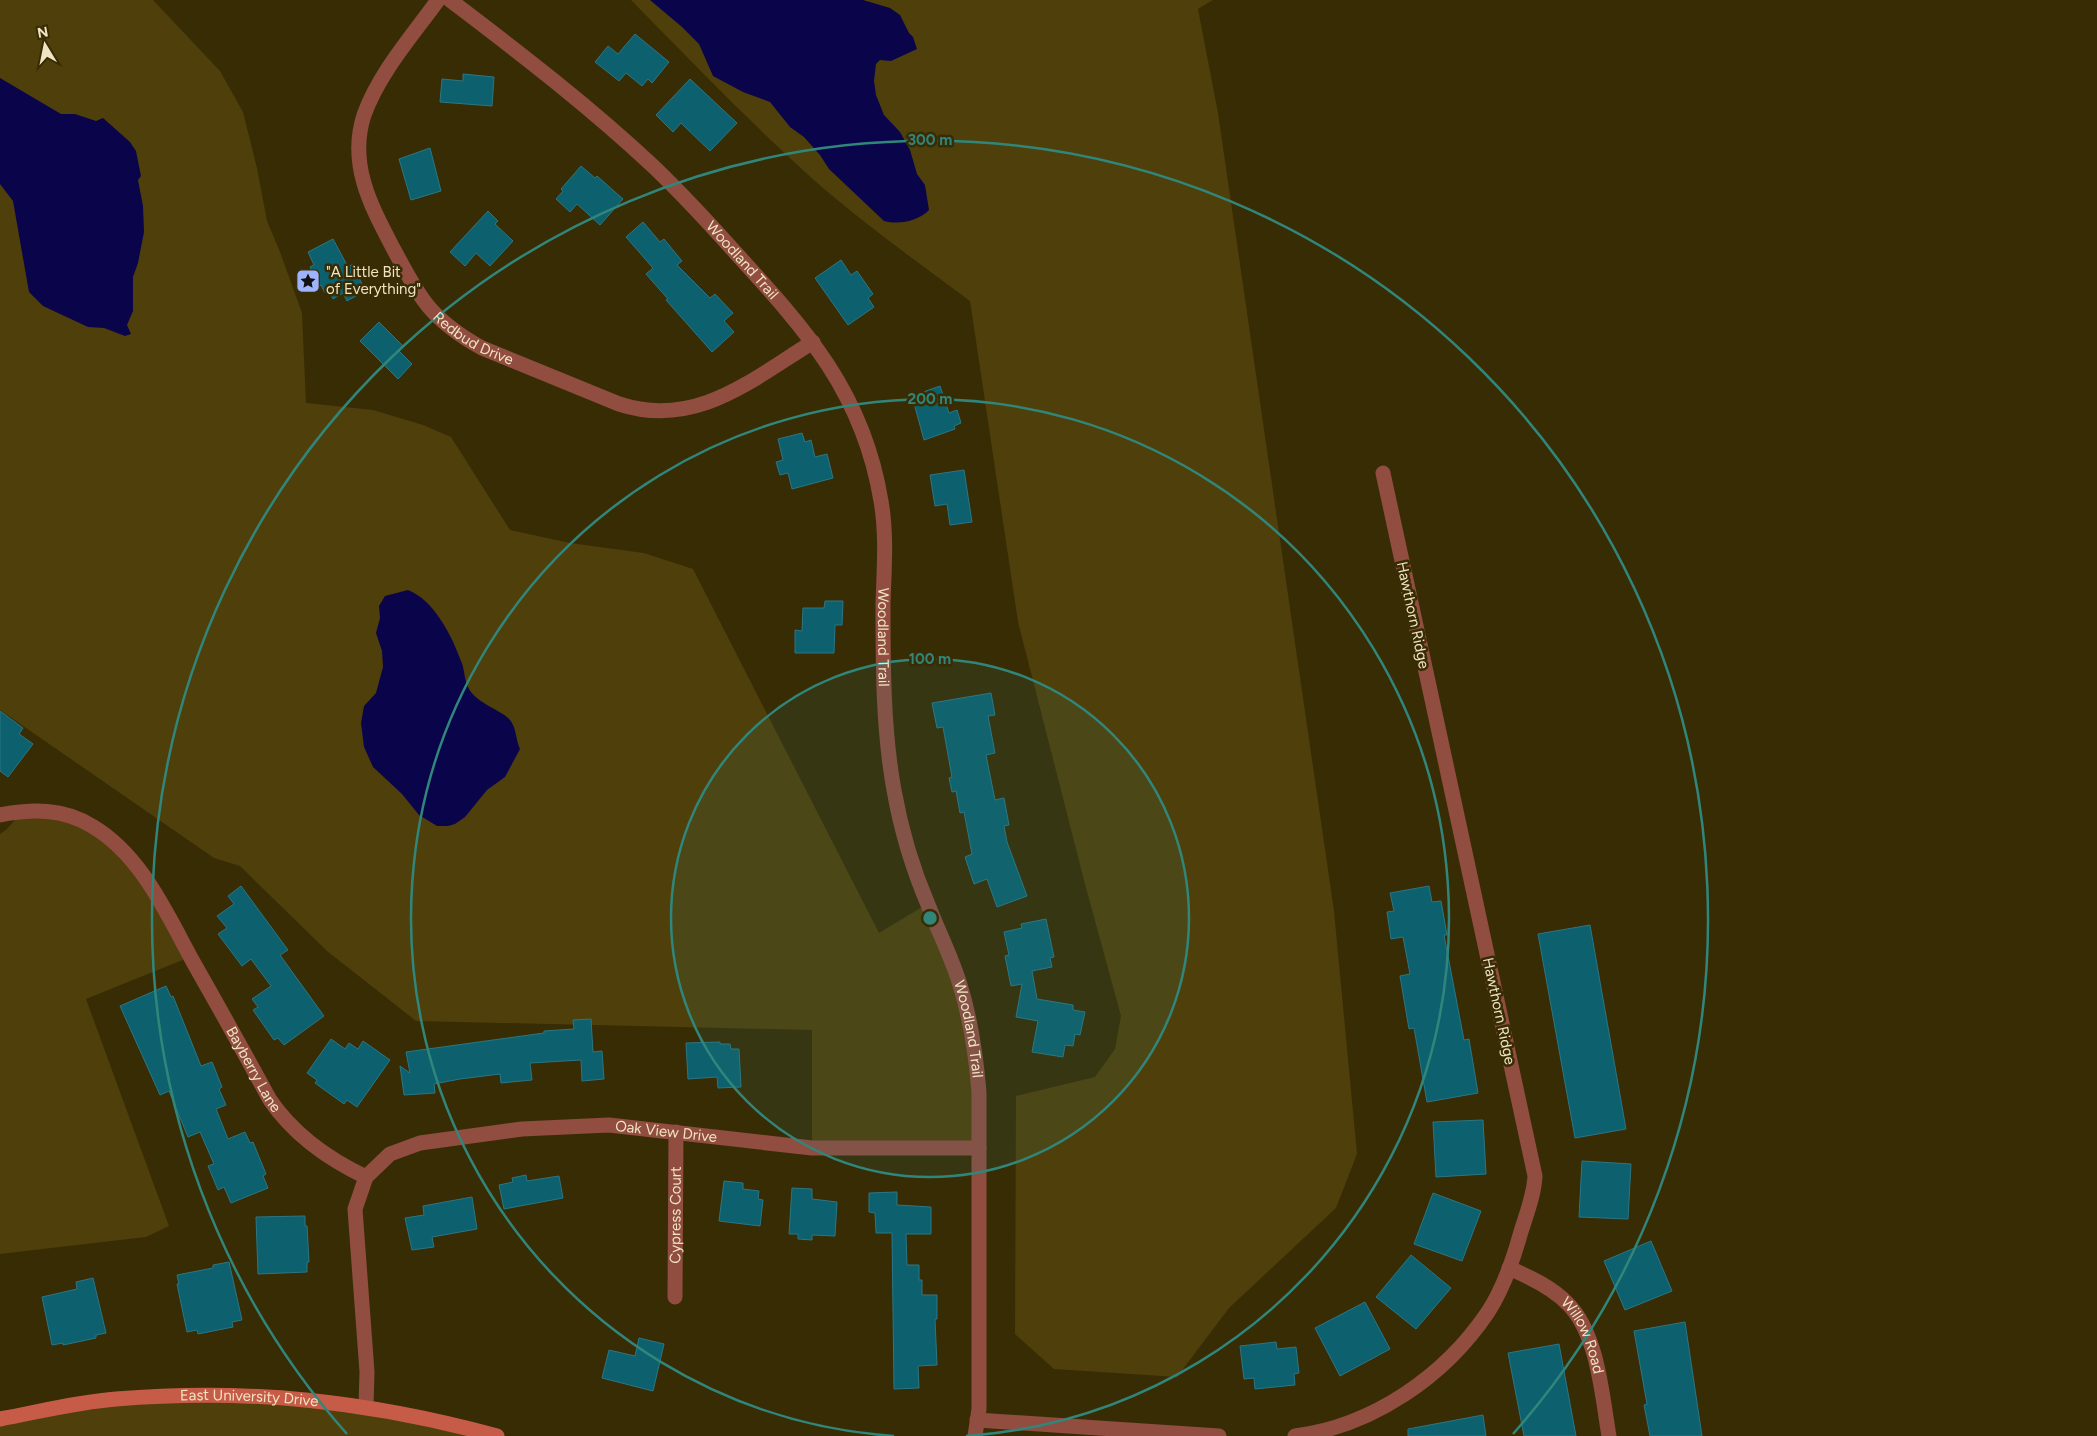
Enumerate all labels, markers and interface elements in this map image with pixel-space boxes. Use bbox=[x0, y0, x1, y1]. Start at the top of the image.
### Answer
north arrow bbox=[20, 20, 70, 70]
text: N bbox=[36, 23, 50, 42]
text: 300 m bbox=[908, 131, 952, 149]
street label: Woodland Trail bbox=[702, 217, 782, 303]
place label: "A Little Bit of Everything" bbox=[326, 263, 421, 298]
place icon: "A Little Bit of Everything" bbox=[295, 268, 321, 294]
street label: Redbud Drive bbox=[429, 308, 516, 369]
text: 200 m bbox=[908, 390, 952, 408]
street label: Hawthorn Ridge bbox=[1393, 560, 1433, 670]
street label: Woodland Trail bbox=[874, 587, 893, 687]
text: 100 m bbox=[909, 650, 951, 668]
centre of rings bbox=[921, 909, 939, 927]
street label: Hawthorn Ridge bbox=[1479, 956, 1519, 1066]
street label: Woodland Trail bbox=[950, 978, 987, 1079]
street label: Bayberry Lane bbox=[222, 1023, 285, 1116]
street label: Oak View Drive bbox=[614, 1117, 718, 1146]
street label: Cypress Court bbox=[666, 1166, 685, 1264]
street label: Willow Road bbox=[1557, 1293, 1608, 1375]
street label: East University Drive bbox=[180, 1386, 319, 1410]

